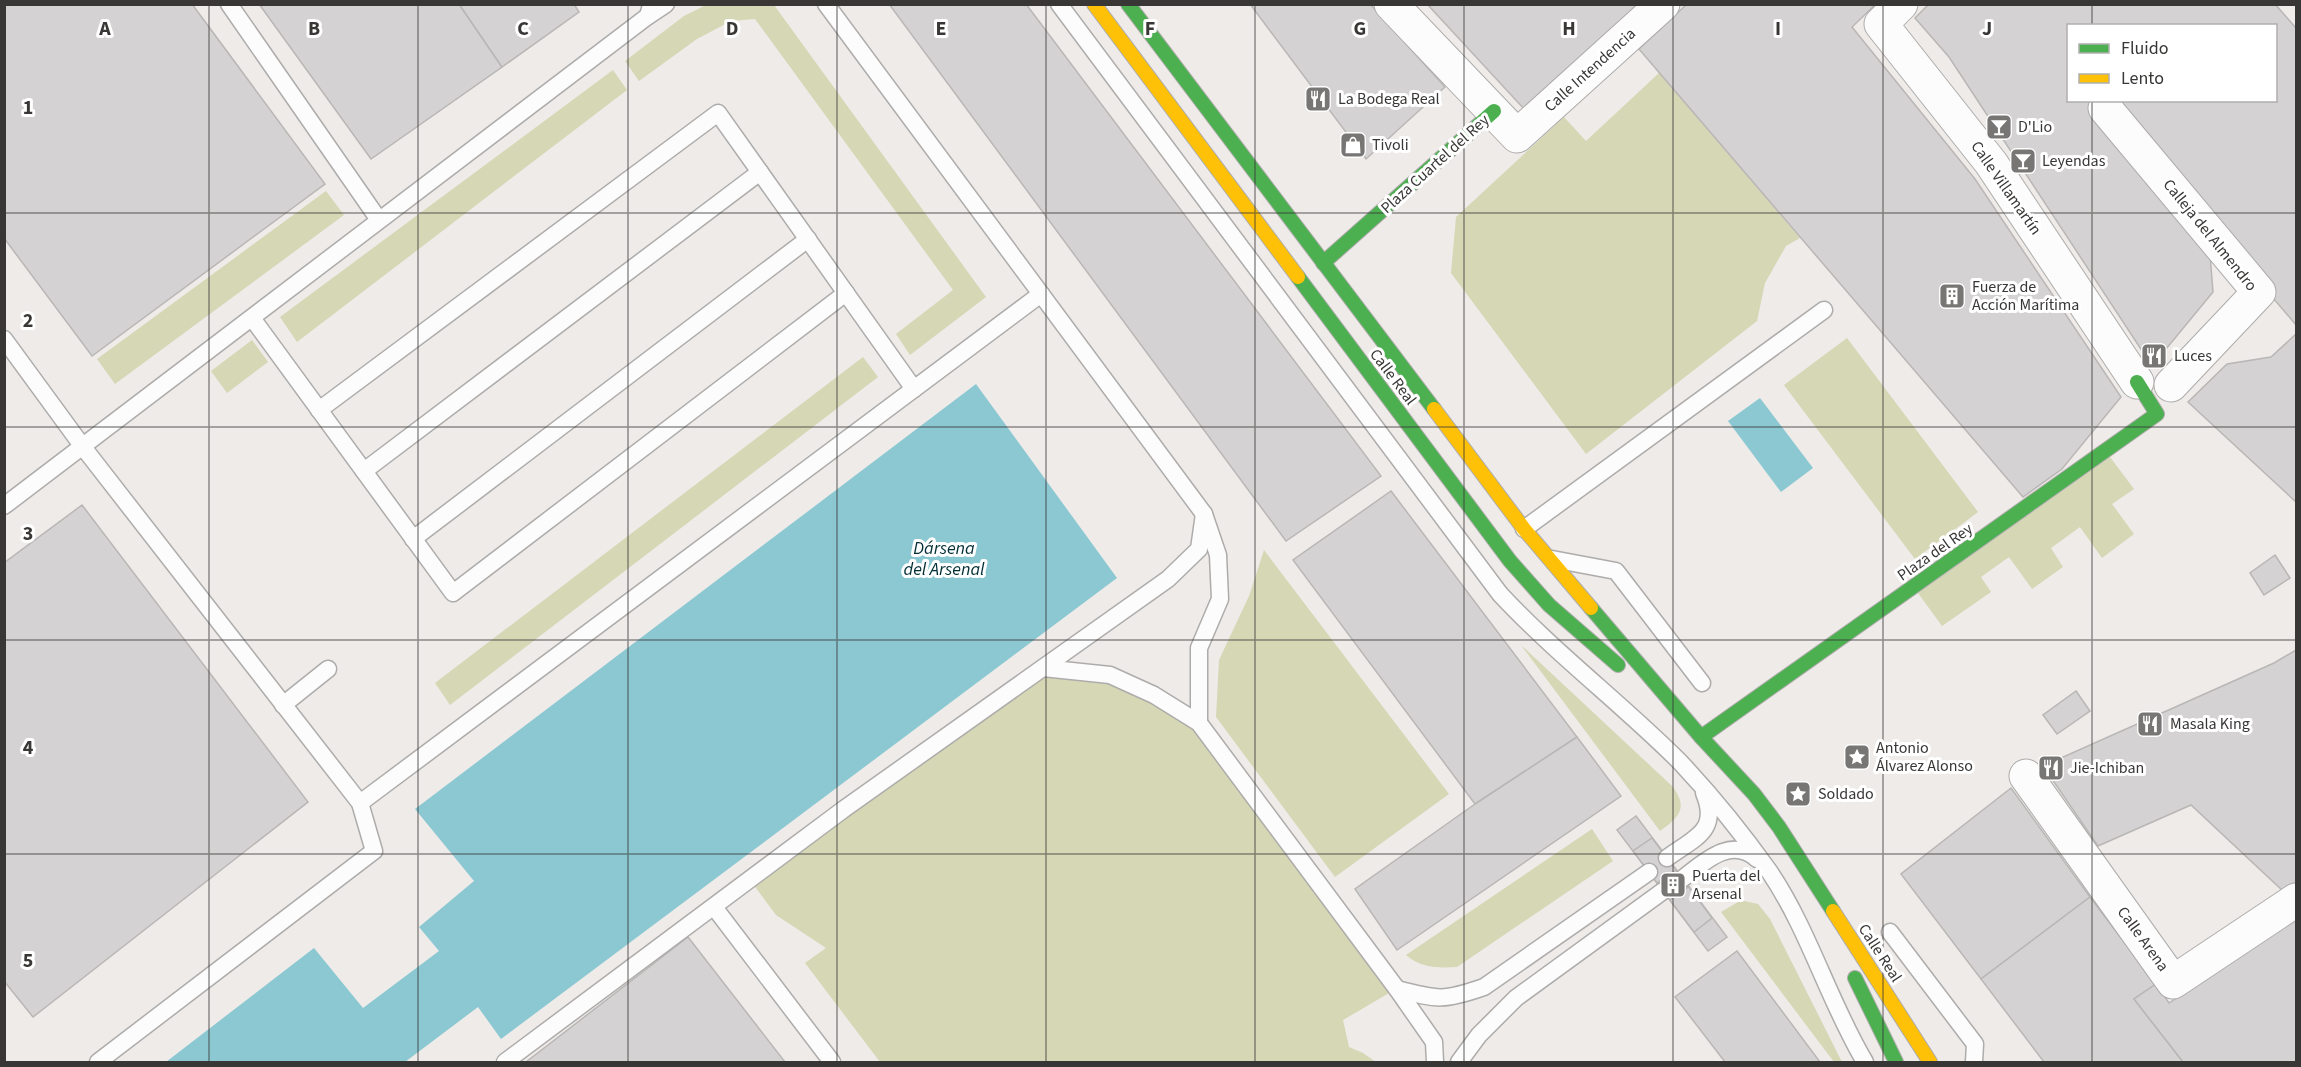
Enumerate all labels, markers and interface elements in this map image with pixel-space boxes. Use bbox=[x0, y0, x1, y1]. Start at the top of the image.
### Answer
text: A bbox=[98, 15, 111, 43]
text: B bbox=[308, 15, 320, 43]
text: C bbox=[517, 15, 529, 43]
text: D bbox=[726, 15, 738, 43]
text: E bbox=[936, 15, 946, 43]
text: F bbox=[1145, 15, 1155, 43]
text: G bbox=[1354, 15, 1366, 43]
text: H bbox=[1562, 15, 1576, 43]
text: I bbox=[1775, 15, 1781, 43]
text: J bbox=[1982, 15, 1992, 43]
street label: Calle Intendencia bbox=[1539, 23, 1641, 117]
legend bbox=[2067, 24, 2277, 102]
text: Fluido bbox=[2121, 36, 2168, 61]
text: Lento bbox=[2121, 66, 2164, 91]
restaurant icon: La Bodega Real bbox=[1303, 84, 1333, 114]
place label: La Bodega Real bbox=[1338, 88, 1440, 110]
text: 1 bbox=[23, 94, 33, 122]
street label: Plaza Cuartel del Rey bbox=[1376, 109, 1494, 219]
bar icon: D'Lio bbox=[1984, 112, 2014, 142]
place label: D'Lio bbox=[2018, 116, 2052, 138]
shop icon: Tivoli bbox=[1338, 130, 1368, 160]
place label: Tivoli bbox=[1372, 134, 1409, 156]
street label: Calle Villamartín bbox=[1965, 137, 2047, 239]
bar icon: Leyendas bbox=[2008, 146, 2038, 176]
place label: Leyendas bbox=[2042, 150, 2106, 172]
street label: Calleja del Almendro bbox=[2158, 174, 2262, 296]
place label: Fuerza de Acción Marítima bbox=[1972, 276, 2079, 316]
building icon: Fuerza de Acción Marítima bbox=[1937, 281, 1967, 311]
text: 2 bbox=[23, 307, 33, 335]
restaurant icon: Luces bbox=[2139, 341, 2169, 371]
street label: Calle Real bbox=[1365, 344, 1421, 410]
place label: Luces bbox=[2174, 345, 2212, 367]
street label: Plaza del Rey bbox=[1893, 518, 1978, 586]
text: 3 bbox=[23, 520, 33, 548]
water label: Dársena del Arsenal bbox=[904, 536, 985, 582]
restaurant icon: Masala King bbox=[2135, 709, 2165, 739]
place label: Masala King bbox=[2170, 713, 2250, 735]
text: 4 bbox=[23, 734, 34, 762]
place label: Antonio Álvarez Alonso bbox=[1876, 737, 1973, 777]
place icon: Antonio Álvarez Alonso bbox=[1842, 742, 1872, 772]
restaurant icon: Jie-Ichiban bbox=[2036, 753, 2066, 783]
place label: Jie-Ichiban bbox=[2070, 757, 2144, 779]
place icon: Soldado bbox=[1783, 779, 1813, 809]
place label: Soldado bbox=[1818, 783, 1874, 805]
place label: Puerta del Arsenal bbox=[1692, 865, 1760, 905]
building icon: Puerta del Arsenal bbox=[1658, 870, 1688, 900]
street label: Calle Arena bbox=[2112, 902, 2174, 976]
street label: Calle Real bbox=[1853, 920, 1907, 986]
text: 5 bbox=[23, 947, 33, 975]

